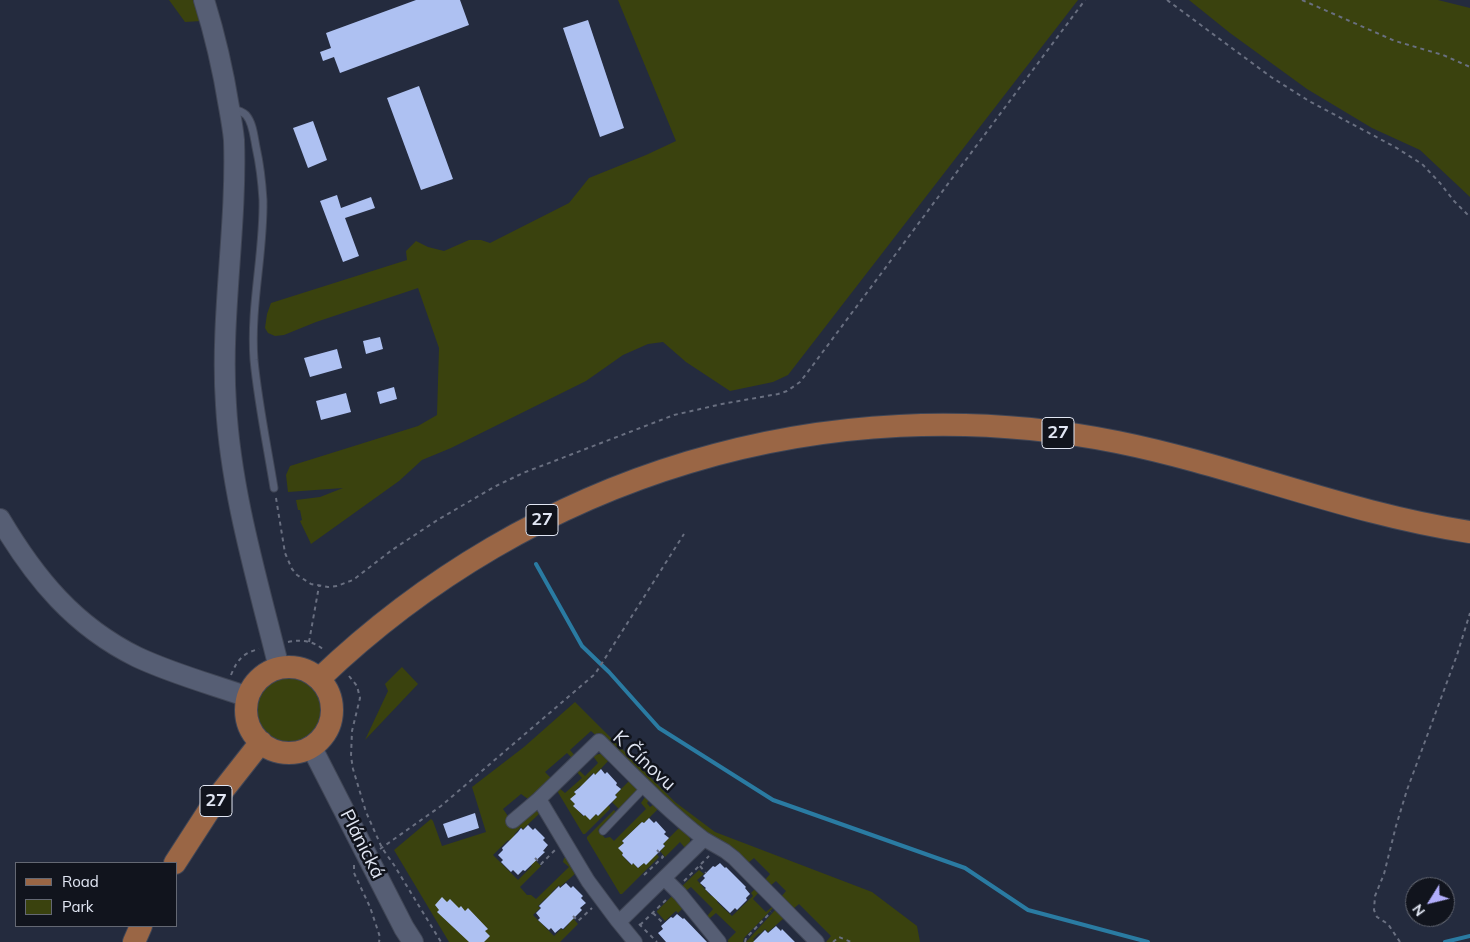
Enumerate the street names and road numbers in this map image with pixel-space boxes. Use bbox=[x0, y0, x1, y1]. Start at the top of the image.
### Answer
road number: 27 bbox=[1042, 418, 1074, 448]
road number: 27 bbox=[526, 504, 558, 536]
street label: K Čínovu bbox=[608, 726, 680, 796]
road number: 27 bbox=[200, 786, 232, 816]
street label: Plánická bbox=[335, 806, 389, 882]

